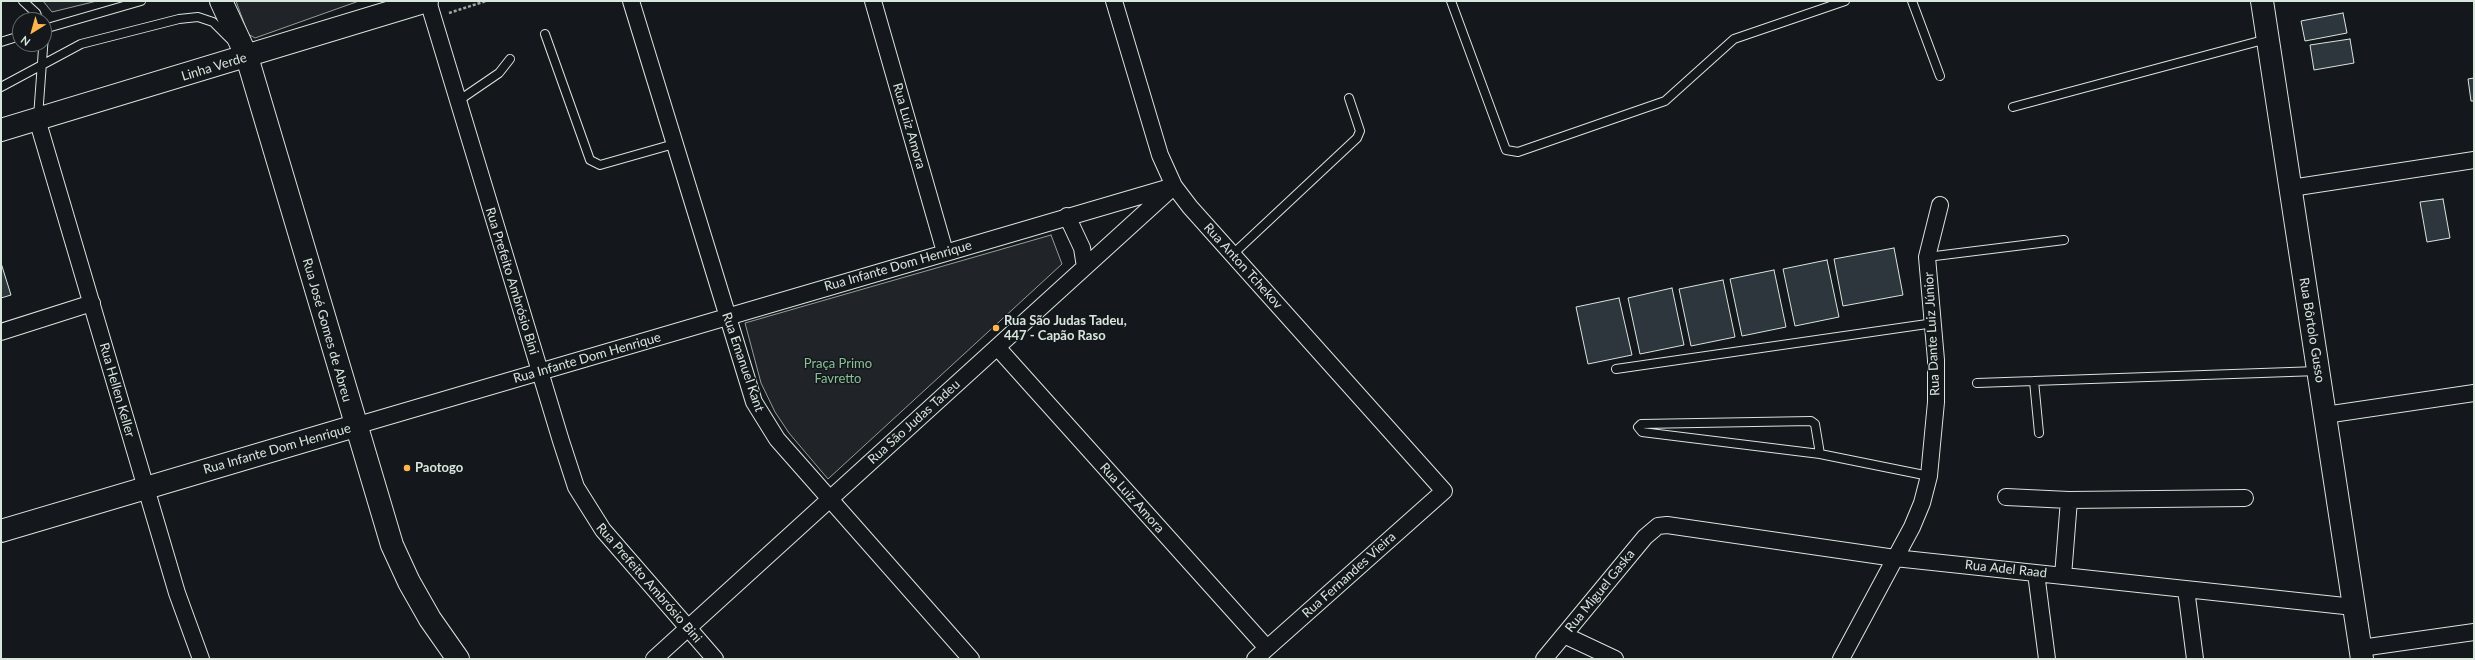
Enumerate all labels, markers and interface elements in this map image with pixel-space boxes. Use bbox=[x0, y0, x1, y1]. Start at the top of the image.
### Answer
north arrow bbox=[12, 12, 52, 52]
text: N bbox=[18, 33, 32, 49]
street label: Linha Verde bbox=[179, 50, 249, 84]
street label: Rua Luiz Amora bbox=[889, 81, 929, 171]
street label: Rua Prefeito Ambrósio Bini bbox=[482, 205, 542, 357]
street label: Rua Anton Tchekov bbox=[1200, 220, 1286, 312]
street label: Rua Infante Dom Henrique bbox=[822, 237, 974, 295]
street label: Rua José Gomes de Abreu bbox=[299, 256, 355, 404]
street label: Rua Dante Luiz Júnior bbox=[1921, 272, 1943, 396]
street label: Rua Bôrtolo Gusso bbox=[2296, 276, 2328, 384]
street label: Rua Emanuel Kant bbox=[719, 310, 767, 414]
place label: Rua São Judas Tadeu, 447 - Capão Raso bbox=[1004, 313, 1127, 344]
marker: Rua São Judas Tadeu, 447 - Capão Raso bbox=[991, 323, 1001, 333]
street label: Rua Infante Dom Henrique bbox=[511, 329, 663, 387]
street label: Rua Hellen Keller bbox=[96, 341, 138, 439]
park label: Praça Primo Favretto bbox=[804, 356, 872, 387]
street label: Rua São Judas Tadeu bbox=[865, 377, 963, 467]
street label: Rua Infante Dom Henrique bbox=[201, 420, 353, 478]
place label: Paotogo bbox=[415, 460, 463, 476]
street label: Rua Luiz Amora bbox=[1097, 460, 1167, 536]
marker: Paotogo bbox=[402, 463, 412, 473]
street label: Rua Prefeito Ambrósio Bini bbox=[593, 520, 705, 646]
street label: Rua Fernandes Vieira bbox=[1299, 529, 1399, 621]
street label: Rua Miguel Gaska bbox=[1562, 547, 1638, 635]
street label: Rua Adel Raad bbox=[1964, 557, 2048, 581]

